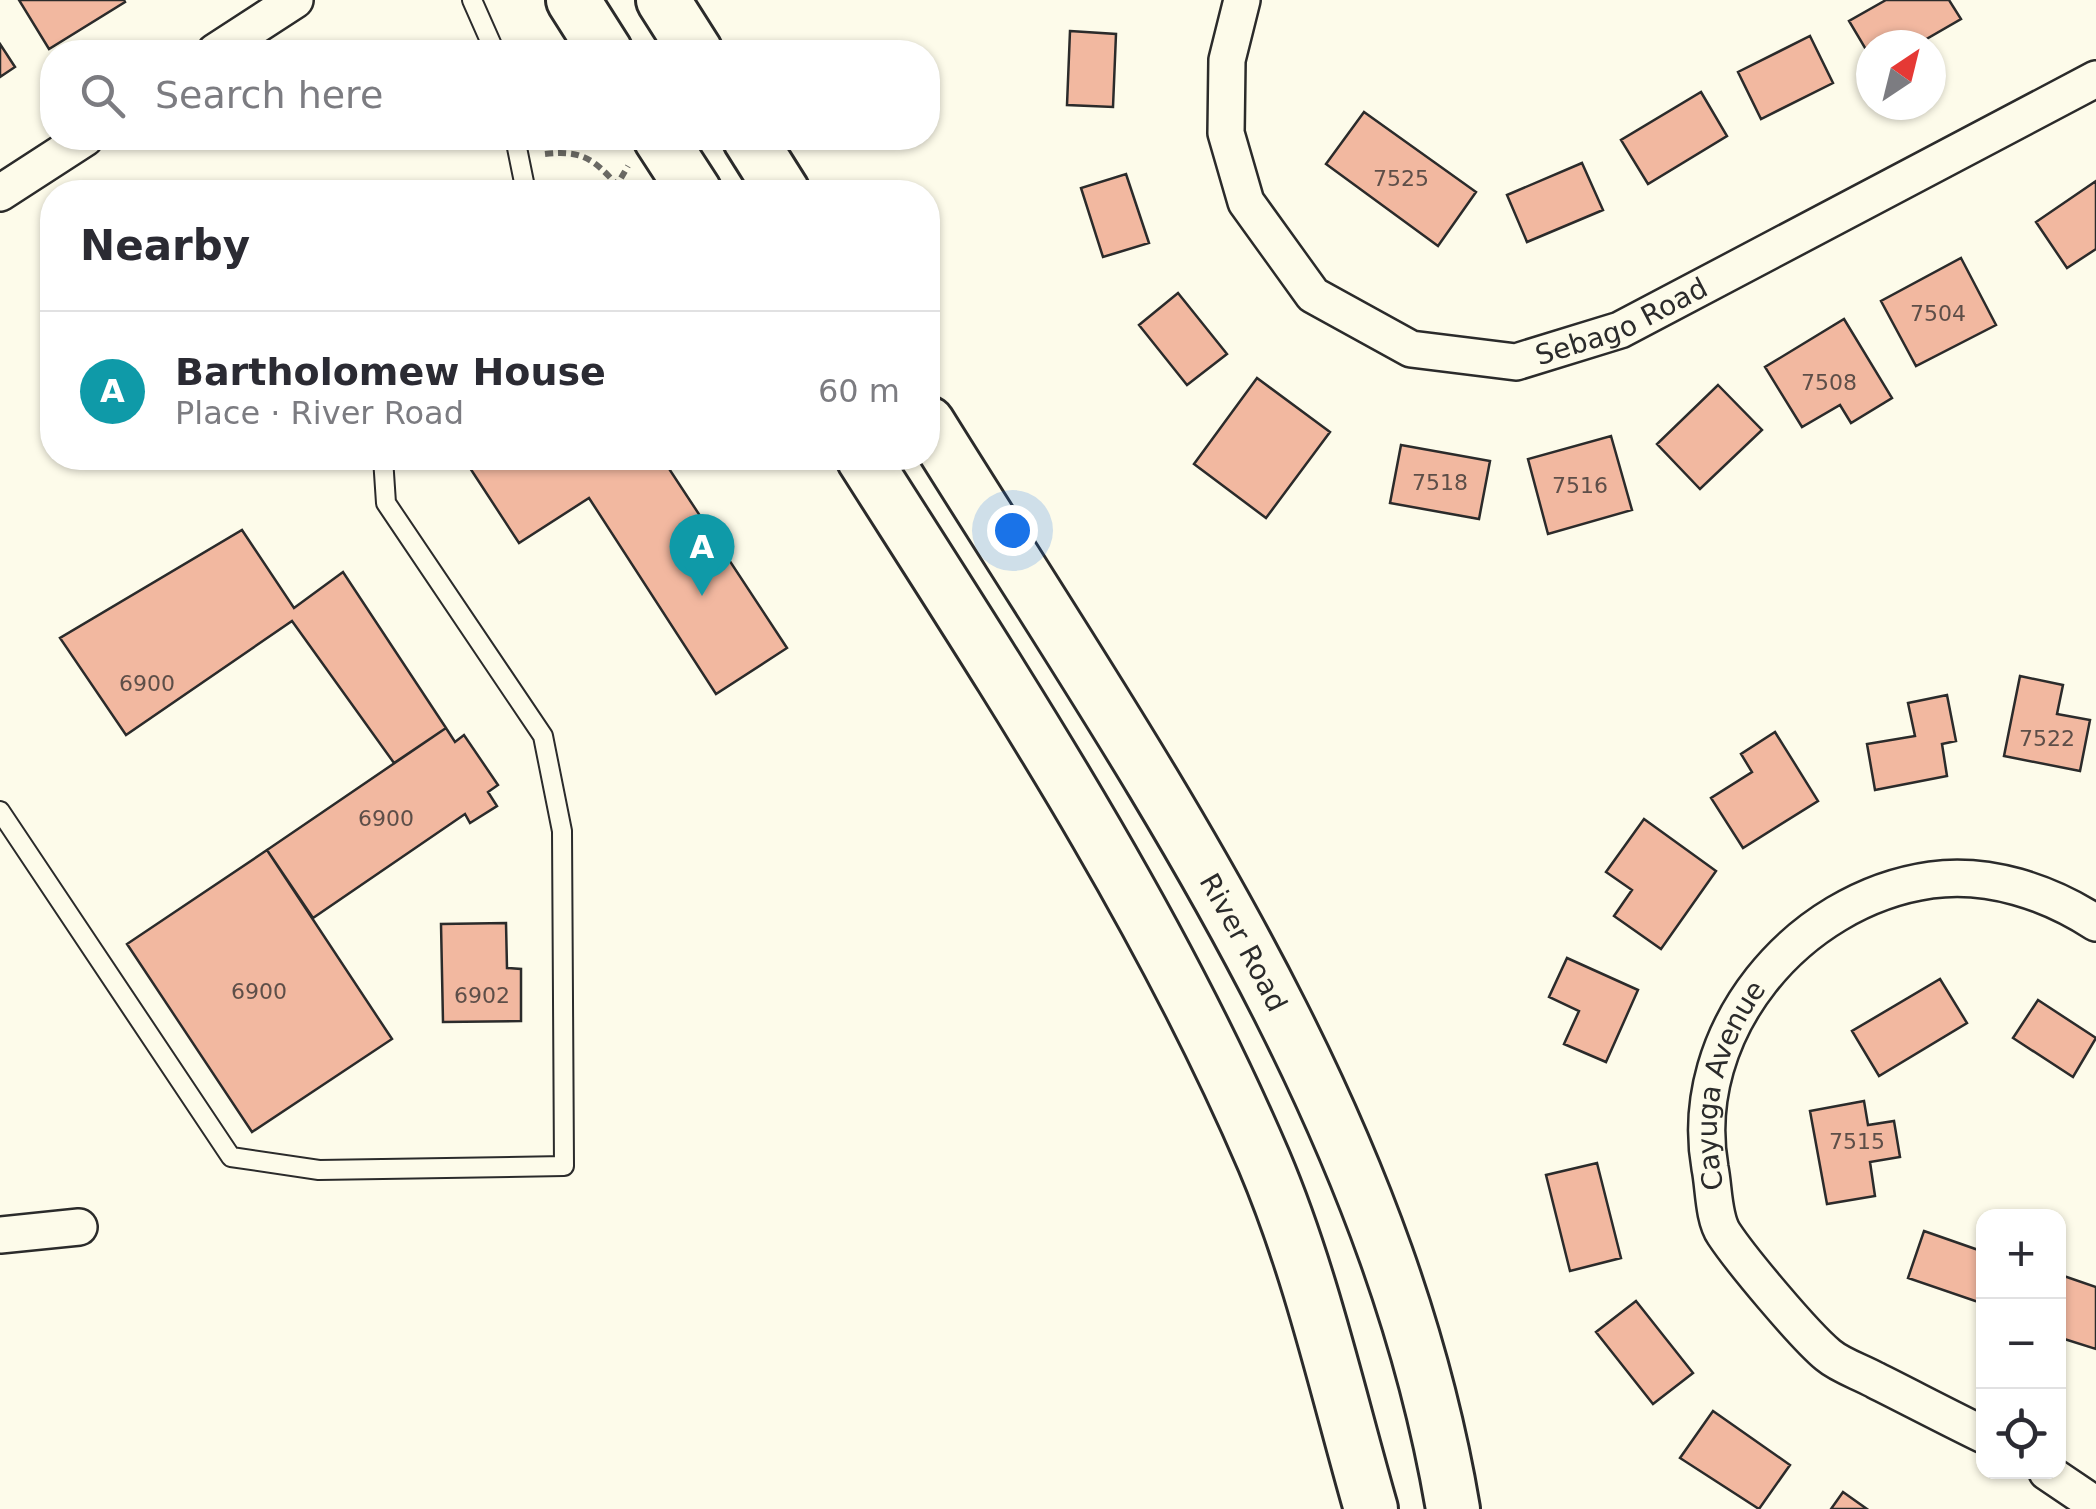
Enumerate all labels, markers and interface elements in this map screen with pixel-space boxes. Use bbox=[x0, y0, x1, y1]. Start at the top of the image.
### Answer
north arrow bbox=[1856, 30, 1946, 120]
search box bbox=[40, 40, 940, 150]
icon: search bbox=[75, 68, 130, 123]
text: Search here bbox=[155, 73, 383, 117]
house number: 7525 bbox=[1373, 166, 1429, 191]
text: Nearby bbox=[80, 221, 250, 270]
street label: Sebago Road bbox=[1531, 271, 1713, 372]
house number: 7504 bbox=[1910, 301, 1966, 326]
text: Bartholomew House bbox=[175, 350, 606, 394]
house number: 7508 bbox=[1801, 370, 1857, 395]
text: A bbox=[100, 372, 125, 410]
text: 60 m bbox=[818, 372, 900, 410]
text: Place · River Road bbox=[175, 394, 464, 432]
house number: 7518 bbox=[1412, 470, 1468, 495]
house number: 7516 bbox=[1552, 473, 1608, 498]
your location bbox=[987, 505, 1038, 556]
pin: A bbox=[670, 514, 734, 596]
house number: 6900 bbox=[119, 671, 175, 696]
house number: 7522 bbox=[2019, 726, 2075, 751]
house number: 6900 bbox=[358, 806, 414, 831]
street label: River Road bbox=[1193, 868, 1294, 1017]
street label: Cayuga Avenue bbox=[1690, 974, 1772, 1192]
house number: 6900 bbox=[231, 979, 287, 1004]
house number: 6902 bbox=[454, 983, 510, 1008]
house number: 7515 bbox=[1829, 1129, 1885, 1154]
map controls bbox=[1976, 1209, 2066, 1479]
button: + bbox=[1976, 1209, 2066, 1299]
button: − bbox=[1976, 1299, 2066, 1389]
button: locate bbox=[1976, 1389, 2066, 1479]

